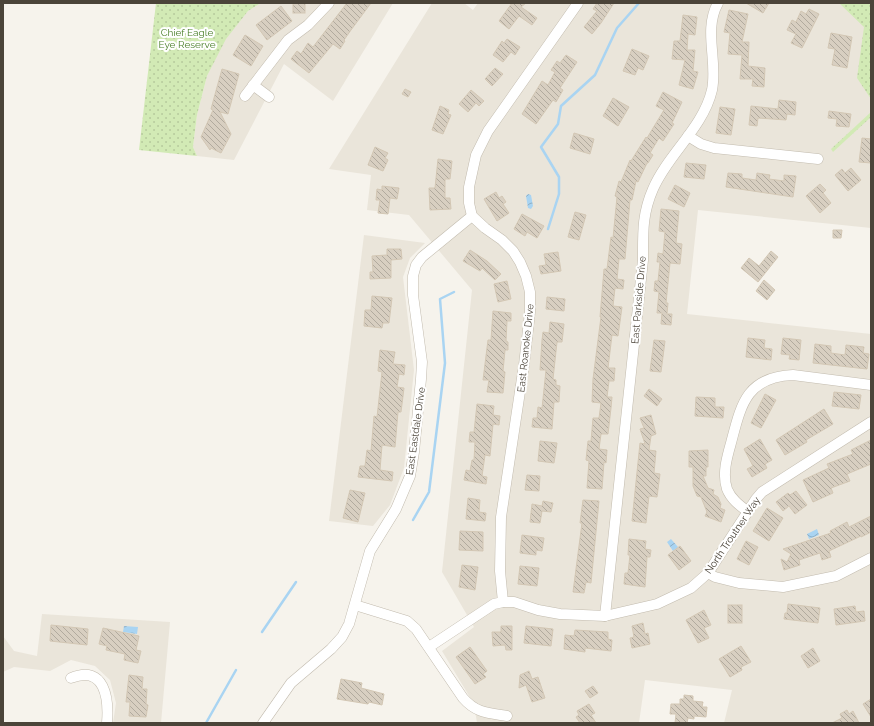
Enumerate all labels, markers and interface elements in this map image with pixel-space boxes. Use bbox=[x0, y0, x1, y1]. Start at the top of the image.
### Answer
park label: Chief Eagle Eye Reserve bbox=[158, 27, 216, 50]
street label: East Parkside Drive bbox=[629, 256, 648, 344]
street label: East Roanoke Drive bbox=[515, 303, 536, 393]
street label: East Eastdale Drive bbox=[404, 386, 427, 476]
street label: North Troutner Way bbox=[703, 494, 763, 576]

